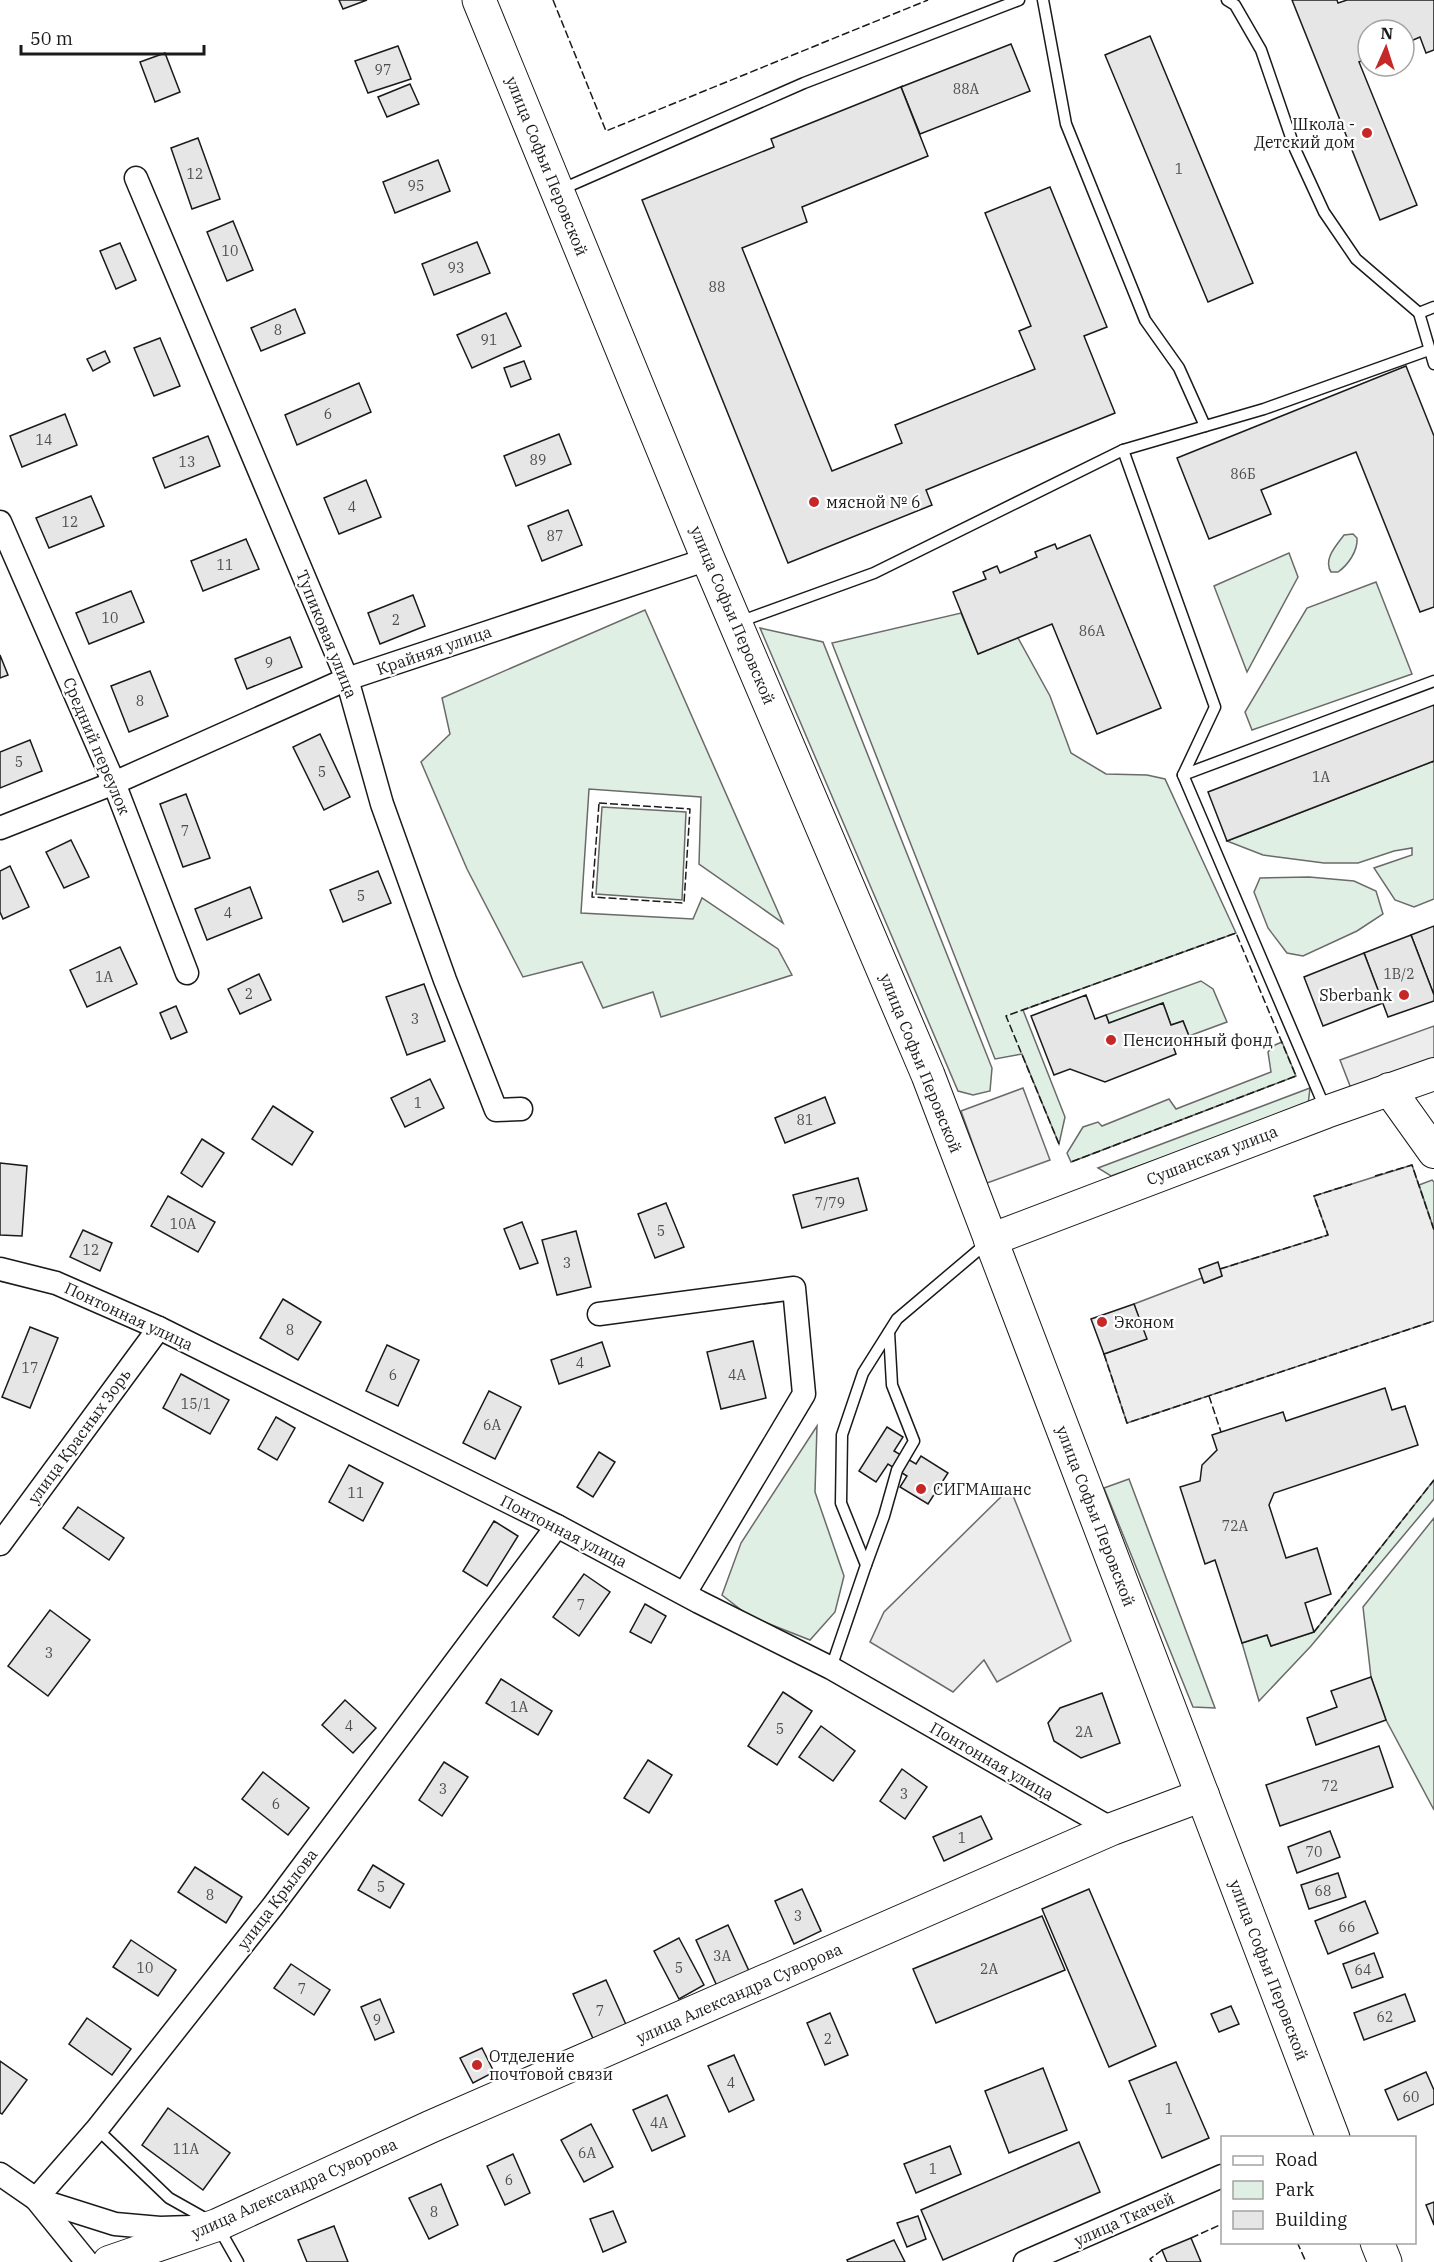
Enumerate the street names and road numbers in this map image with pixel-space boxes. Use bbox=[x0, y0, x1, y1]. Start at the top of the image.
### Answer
street label: улица Софьи Перовской bbox=[502, 73, 592, 259]
street label: улица Софьи Перовской bbox=[686, 523, 780, 707]
street label: Тупиковая улица bbox=[292, 567, 362, 701]
street label: Крайняя улица bbox=[374, 621, 494, 679]
street label: Средний переулок bbox=[59, 674, 135, 818]
street label: улица Софьи Перовской bbox=[876, 970, 966, 1156]
street label: Сушанская улица bbox=[1144, 1121, 1281, 1189]
street label: Понтонная улица bbox=[61, 1277, 197, 1355]
street label: улица Красных Зорь bbox=[23, 1364, 135, 1507]
street label: улица Софьи Перовской bbox=[1052, 1423, 1140, 1609]
street label: Понтонная улица bbox=[497, 1490, 631, 1572]
street label: Понтонная улица bbox=[926, 1717, 1058, 1805]
street label: улица Крылова bbox=[233, 1844, 322, 1953]
street label: улица Софьи Перовской bbox=[1225, 1877, 1313, 2063]
street label: улица Александра Суворова bbox=[633, 1938, 845, 2048]
street label: улица Александра Суворова bbox=[188, 2133, 400, 2243]
street label: улица Ткачей bbox=[1071, 2188, 1177, 2250]

